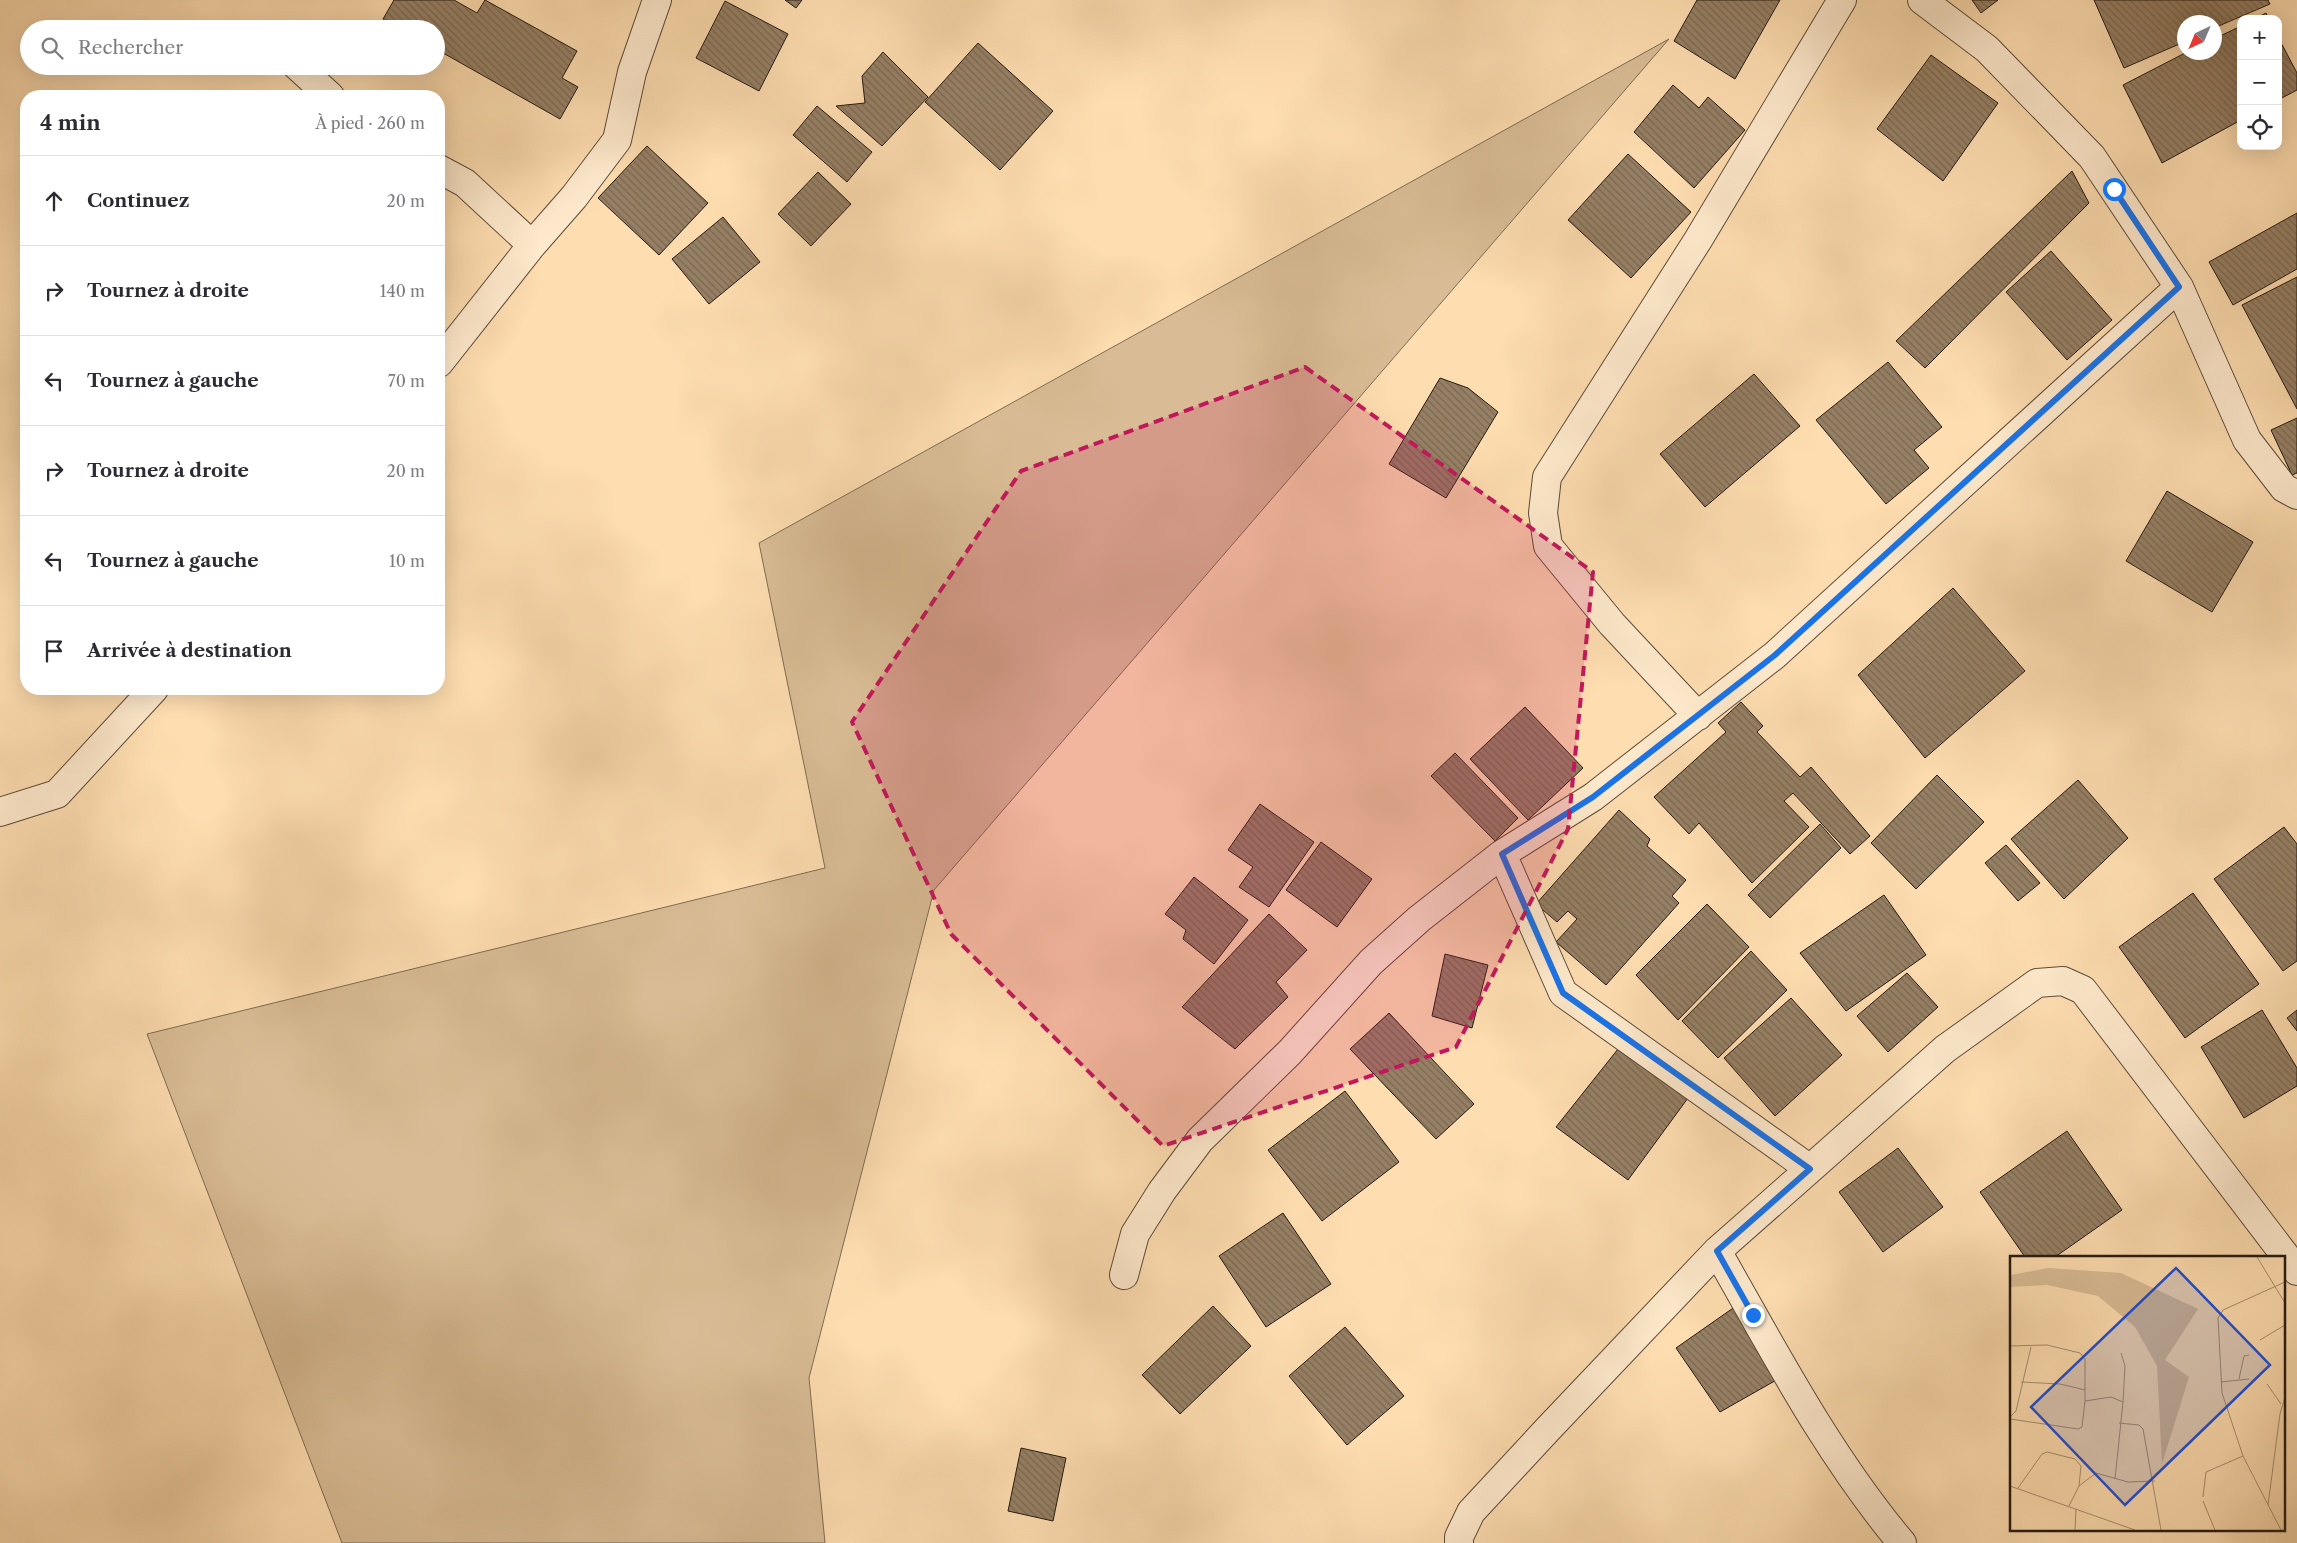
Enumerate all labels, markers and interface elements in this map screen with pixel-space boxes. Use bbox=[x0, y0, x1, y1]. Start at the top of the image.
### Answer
north arrow bbox=[2177, 15, 2222, 60]
map controls bbox=[2237, 15, 2282, 150]
button: + bbox=[2237, 15, 2282, 60]
search box bbox=[20, 20, 445, 75]
icon: search bbox=[38, 34, 66, 62]
text: Rechercher bbox=[78, 36, 183, 59]
button: − bbox=[2237, 60, 2282, 105]
button: locate bbox=[2237, 105, 2282, 150]
text: 4 min bbox=[40, 110, 101, 135]
text: À pied · 260 m bbox=[315, 113, 425, 133]
route start bbox=[2103, 178, 2126, 201]
icon: ahead bbox=[40, 187, 68, 215]
text: Continuez bbox=[87, 189, 189, 212]
text: 20 m bbox=[386, 191, 425, 211]
icon: right bbox=[40, 277, 68, 305]
text: Tournez à droite bbox=[87, 279, 249, 302]
text: 140 m bbox=[380, 281, 425, 301]
icon: left bbox=[40, 367, 68, 395]
text: Tournez à gauche bbox=[87, 369, 259, 392]
text: 70 m bbox=[388, 371, 425, 391]
icon: right bbox=[40, 457, 68, 485]
text: Tournez à droite bbox=[87, 459, 249, 482]
text: 20 m bbox=[386, 461, 425, 481]
icon: left bbox=[40, 547, 68, 575]
text: Tournez à gauche bbox=[87, 549, 259, 572]
text: 10 m bbox=[389, 551, 425, 571]
icon: arrive bbox=[40, 637, 68, 665]
text: Arrivée à destination bbox=[87, 639, 292, 662]
inset map bbox=[2010, 1256, 2284, 1530]
route end bbox=[1742, 1304, 1765, 1327]

